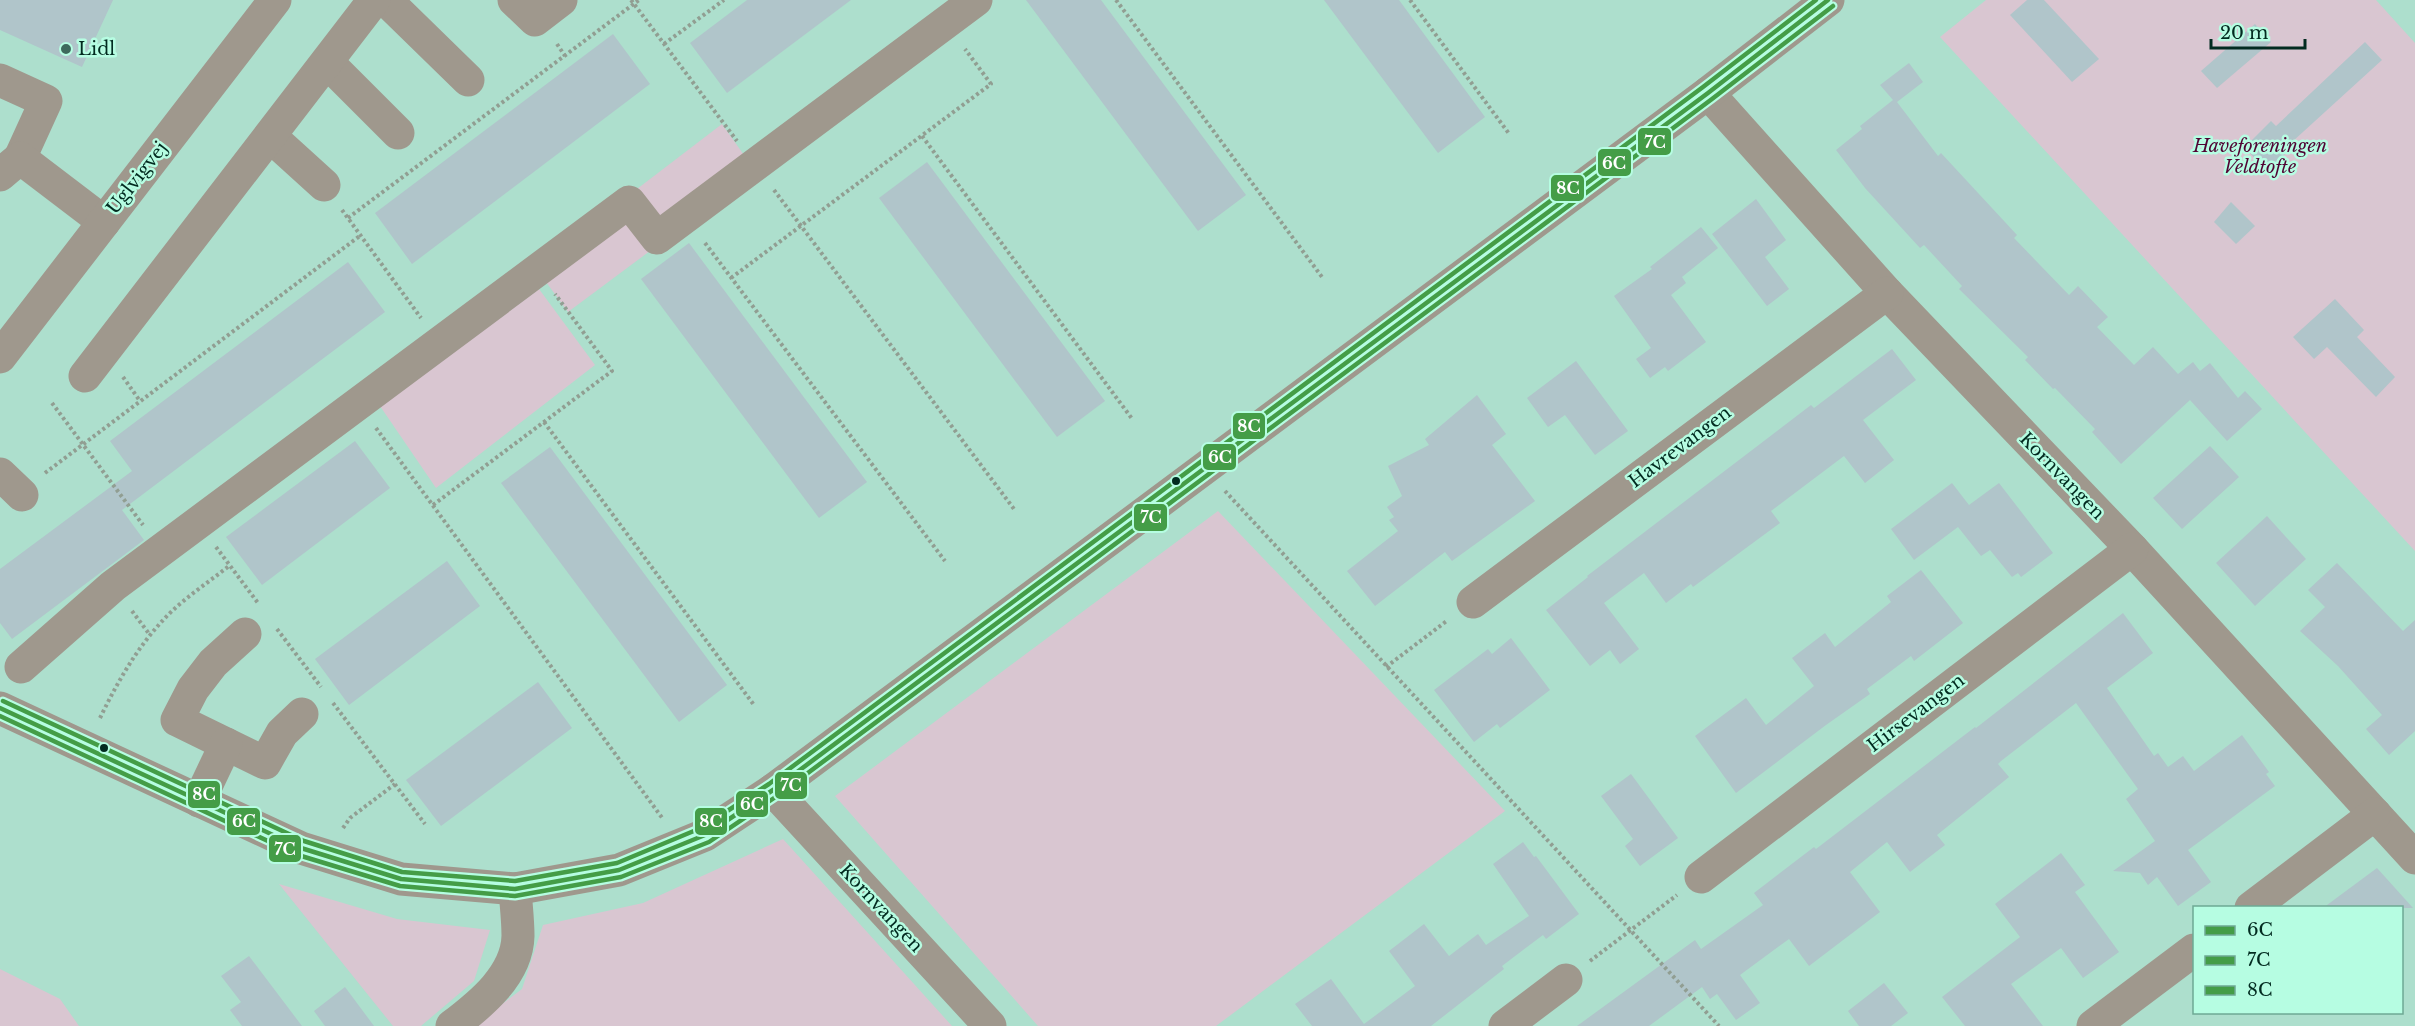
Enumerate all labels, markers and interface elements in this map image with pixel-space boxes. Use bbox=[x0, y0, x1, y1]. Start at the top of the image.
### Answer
scale bar bbox=[2211, 12, 2306, 50]
text: 20 m bbox=[2220, 22, 2268, 44]
place label: Lidl bbox=[78, 38, 115, 60]
marker: Lidl bbox=[59, 42, 73, 56]
line badge: 7C bbox=[1637, 127, 1672, 156]
text: 7C bbox=[1644, 132, 1666, 152]
park label: Haveforeningen Veldtofte bbox=[2192, 135, 2327, 178]
street label: Uglvigvej bbox=[102, 137, 172, 219]
line badge: 6C bbox=[1597, 148, 1632, 177]
text: 6C bbox=[1602, 153, 1626, 173]
line badge: 8C bbox=[1550, 174, 1585, 202]
text: 8C bbox=[1556, 178, 1580, 198]
street label: Havrevangen bbox=[1625, 401, 1735, 493]
line badge: 8C bbox=[1232, 412, 1266, 440]
text: 8C bbox=[1237, 416, 1261, 436]
street label: Kornvangen bbox=[2015, 428, 2109, 524]
line badge: 6C bbox=[1202, 443, 1237, 471]
text: 6C bbox=[1208, 447, 1232, 467]
unlabelled marker bbox=[1170, 475, 1182, 487]
line badge: 7C bbox=[1133, 503, 1168, 532]
text: 7C bbox=[1140, 507, 1162, 527]
street label: Hirsevangen bbox=[1863, 669, 1969, 757]
unlabelled marker bbox=[98, 742, 110, 754]
line badge: 7C bbox=[774, 771, 808, 800]
text: 7C bbox=[780, 775, 802, 795]
line badge: 8C bbox=[187, 780, 221, 809]
text: 8C bbox=[192, 784, 216, 804]
line badge: 6C bbox=[735, 790, 769, 818]
text: 6C bbox=[740, 794, 764, 814]
line badge: 6C bbox=[226, 807, 261, 836]
line badge: 8C bbox=[694, 807, 728, 836]
text: 6C bbox=[232, 811, 256, 831]
text: 8C bbox=[699, 811, 723, 831]
line badge: 7C bbox=[268, 834, 302, 863]
text: 7C bbox=[274, 839, 296, 859]
street label: Kornvangen bbox=[835, 859, 927, 957]
legend bbox=[2193, 906, 2403, 1014]
text: 6C bbox=[2247, 919, 2273, 941]
text: 7C bbox=[2247, 949, 2270, 971]
text: 8C bbox=[2247, 979, 2272, 1001]

